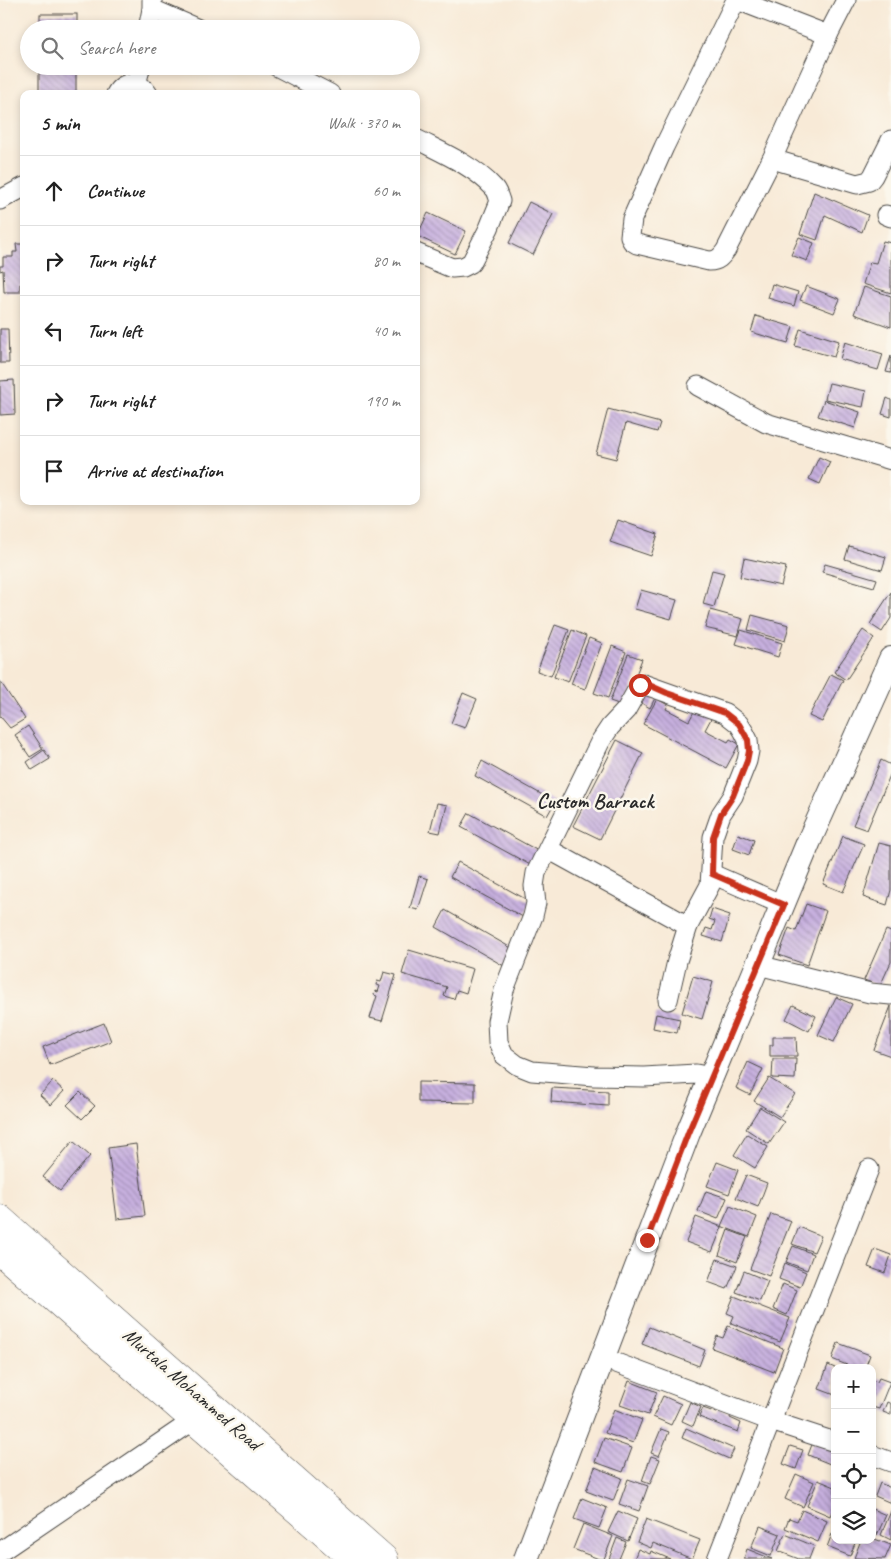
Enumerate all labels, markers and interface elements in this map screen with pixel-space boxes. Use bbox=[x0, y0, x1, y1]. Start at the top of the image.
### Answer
search box bbox=[20, 20, 420, 75]
icon: search bbox=[38, 34, 66, 62]
text: Search here bbox=[78, 36, 155, 60]
text: 5 min bbox=[40, 110, 80, 136]
text: Walk · 370 m bbox=[328, 113, 400, 133]
icon: ahead bbox=[40, 177, 68, 205]
text: Continue bbox=[87, 179, 144, 203]
text: 60 m bbox=[373, 181, 400, 201]
icon: right bbox=[40, 247, 68, 275]
text: Turn right bbox=[87, 249, 154, 273]
text: 80 m bbox=[373, 251, 400, 271]
icon: left bbox=[40, 317, 68, 345]
text: Turn left bbox=[87, 319, 142, 343]
text: 40 m bbox=[373, 321, 400, 341]
icon: right bbox=[40, 387, 68, 415]
text: Turn right bbox=[87, 389, 154, 413]
text: 190 m bbox=[366, 391, 400, 411]
icon: arrive bbox=[40, 457, 68, 485]
text: Arrive at destination bbox=[87, 459, 223, 483]
route start bbox=[629, 674, 652, 697]
district label: Custom Barrack bbox=[537, 788, 655, 814]
route end bbox=[636, 1229, 659, 1252]
street label: Murtala Mohammed Road bbox=[118, 1322, 269, 1458]
map controls bbox=[831, 1364, 876, 1544]
button: + bbox=[831, 1364, 876, 1409]
button: − bbox=[831, 1409, 876, 1454]
button: locate bbox=[831, 1454, 876, 1499]
button: layers bbox=[831, 1499, 876, 1544]

